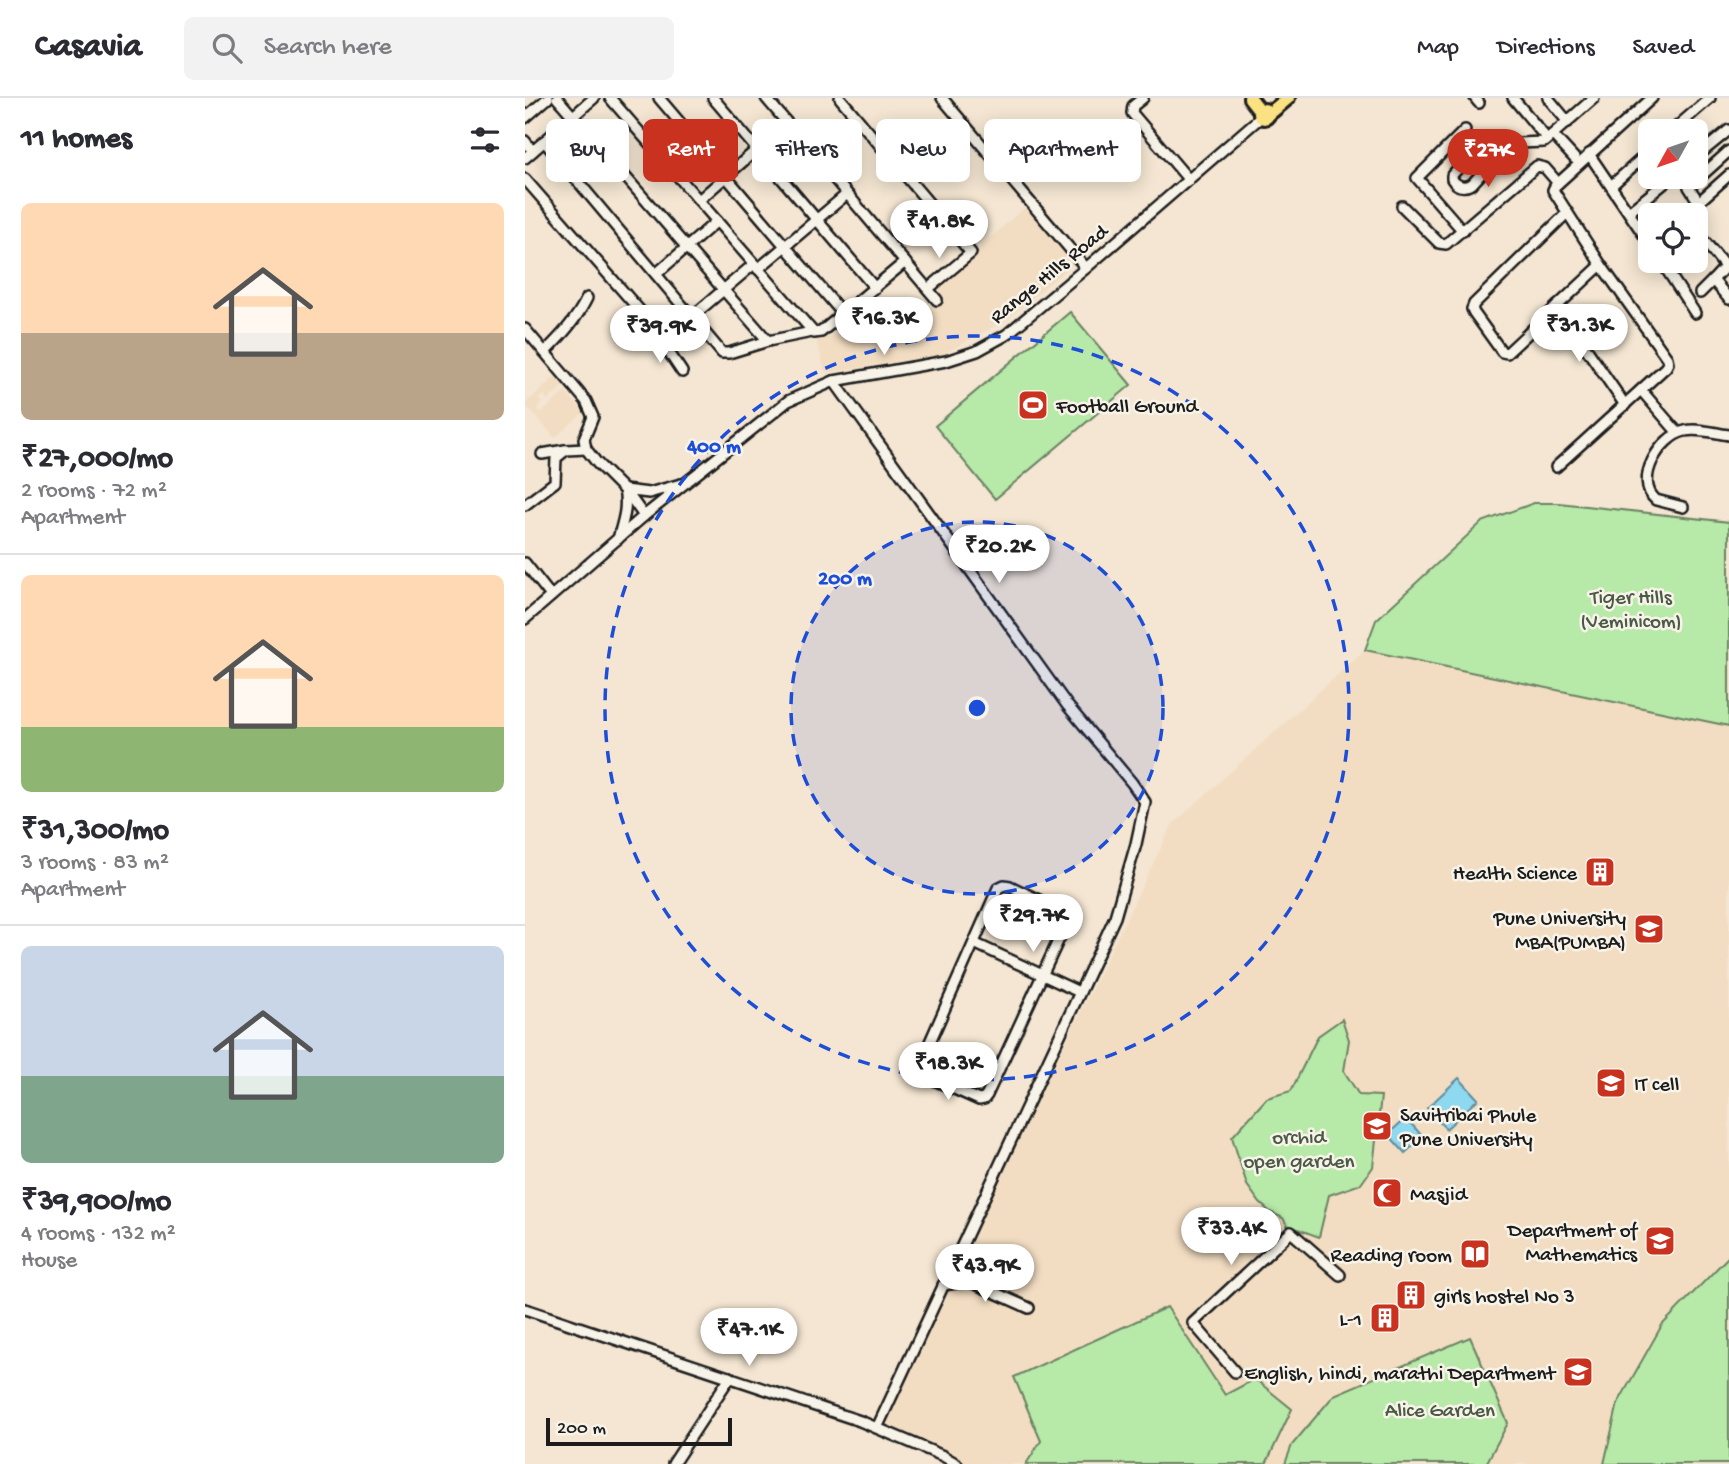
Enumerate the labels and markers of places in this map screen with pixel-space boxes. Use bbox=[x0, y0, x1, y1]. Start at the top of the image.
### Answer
pin: ₹27K bbox=[1447, 130, 1529, 189]
pin: ₹41.8K bbox=[882, 200, 996, 260]
pin: ₹16.3K bbox=[827, 298, 941, 357]
pin: ₹31.3K bbox=[1522, 304, 1636, 364]
pin: ₹39.9K bbox=[603, 306, 717, 365]
sports icon: Football Ground bbox=[1016, 388, 1050, 422]
place label: Football Ground bbox=[1055, 396, 1200, 421]
pin: ₹20.2K bbox=[942, 526, 1056, 585]
centre of rings bbox=[965, 696, 989, 720]
building icon: Health Science bbox=[1583, 855, 1617, 889]
place label: Health Science bbox=[1453, 863, 1578, 888]
pin: ₹29.7K bbox=[976, 894, 1090, 954]
place label: Pune University MBA(PUMBA) bbox=[1492, 908, 1626, 957]
school or university icon: Pune University MBA(PUMBA) bbox=[1632, 912, 1666, 946]
pin: ₹18.3K bbox=[891, 1042, 1005, 1102]
school or university icon: IT cell bbox=[1594, 1066, 1628, 1100]
place label: IT cell bbox=[1634, 1074, 1679, 1099]
place label: Savitribai Phule Pune University bbox=[1399, 1105, 1537, 1154]
school or university icon: Savitribai Phule Pune University bbox=[1360, 1109, 1394, 1143]
mosque icon: Masjid bbox=[1370, 1176, 1404, 1210]
place label: Masjid bbox=[1410, 1184, 1469, 1209]
pin: ₹33.4K bbox=[1174, 1208, 1288, 1267]
place label: Department of Mathematics bbox=[1506, 1220, 1639, 1269]
school or university icon: Department of Mathematics bbox=[1643, 1224, 1677, 1258]
library icon: Reading room bbox=[1458, 1237, 1492, 1271]
pin: ₹43.9K bbox=[928, 1244, 1042, 1304]
place label: Reading room bbox=[1331, 1245, 1452, 1270]
building icon: girls hostel No 3 bbox=[1394, 1278, 1428, 1312]
place label: girls hostel No 3 bbox=[1434, 1286, 1575, 1311]
building icon: L-1 bbox=[1368, 1301, 1402, 1335]
pin: ₹47.1K bbox=[692, 1308, 806, 1368]
place label: L-1 bbox=[1339, 1309, 1362, 1334]
school or university icon: English, hindi, marathi Department bbox=[1561, 1355, 1595, 1389]
place label: English, hindi, marathi Department bbox=[1244, 1363, 1557, 1388]

